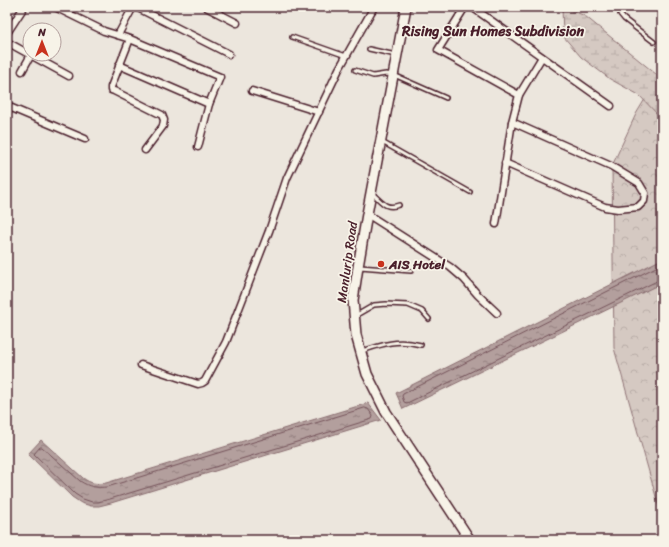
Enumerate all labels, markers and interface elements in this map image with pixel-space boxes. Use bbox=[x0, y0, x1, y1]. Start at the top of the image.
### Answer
district label: Rising Sun Homes Subdivision bbox=[401, 19, 584, 44]
north arrow bbox=[22, 22, 62, 62]
text: N bbox=[37, 23, 46, 42]
street label: Manlurip Road bbox=[330, 219, 364, 304]
place label: AIS Hotel bbox=[388, 253, 446, 276]
marker: AIS Hotel bbox=[376, 259, 386, 269]

